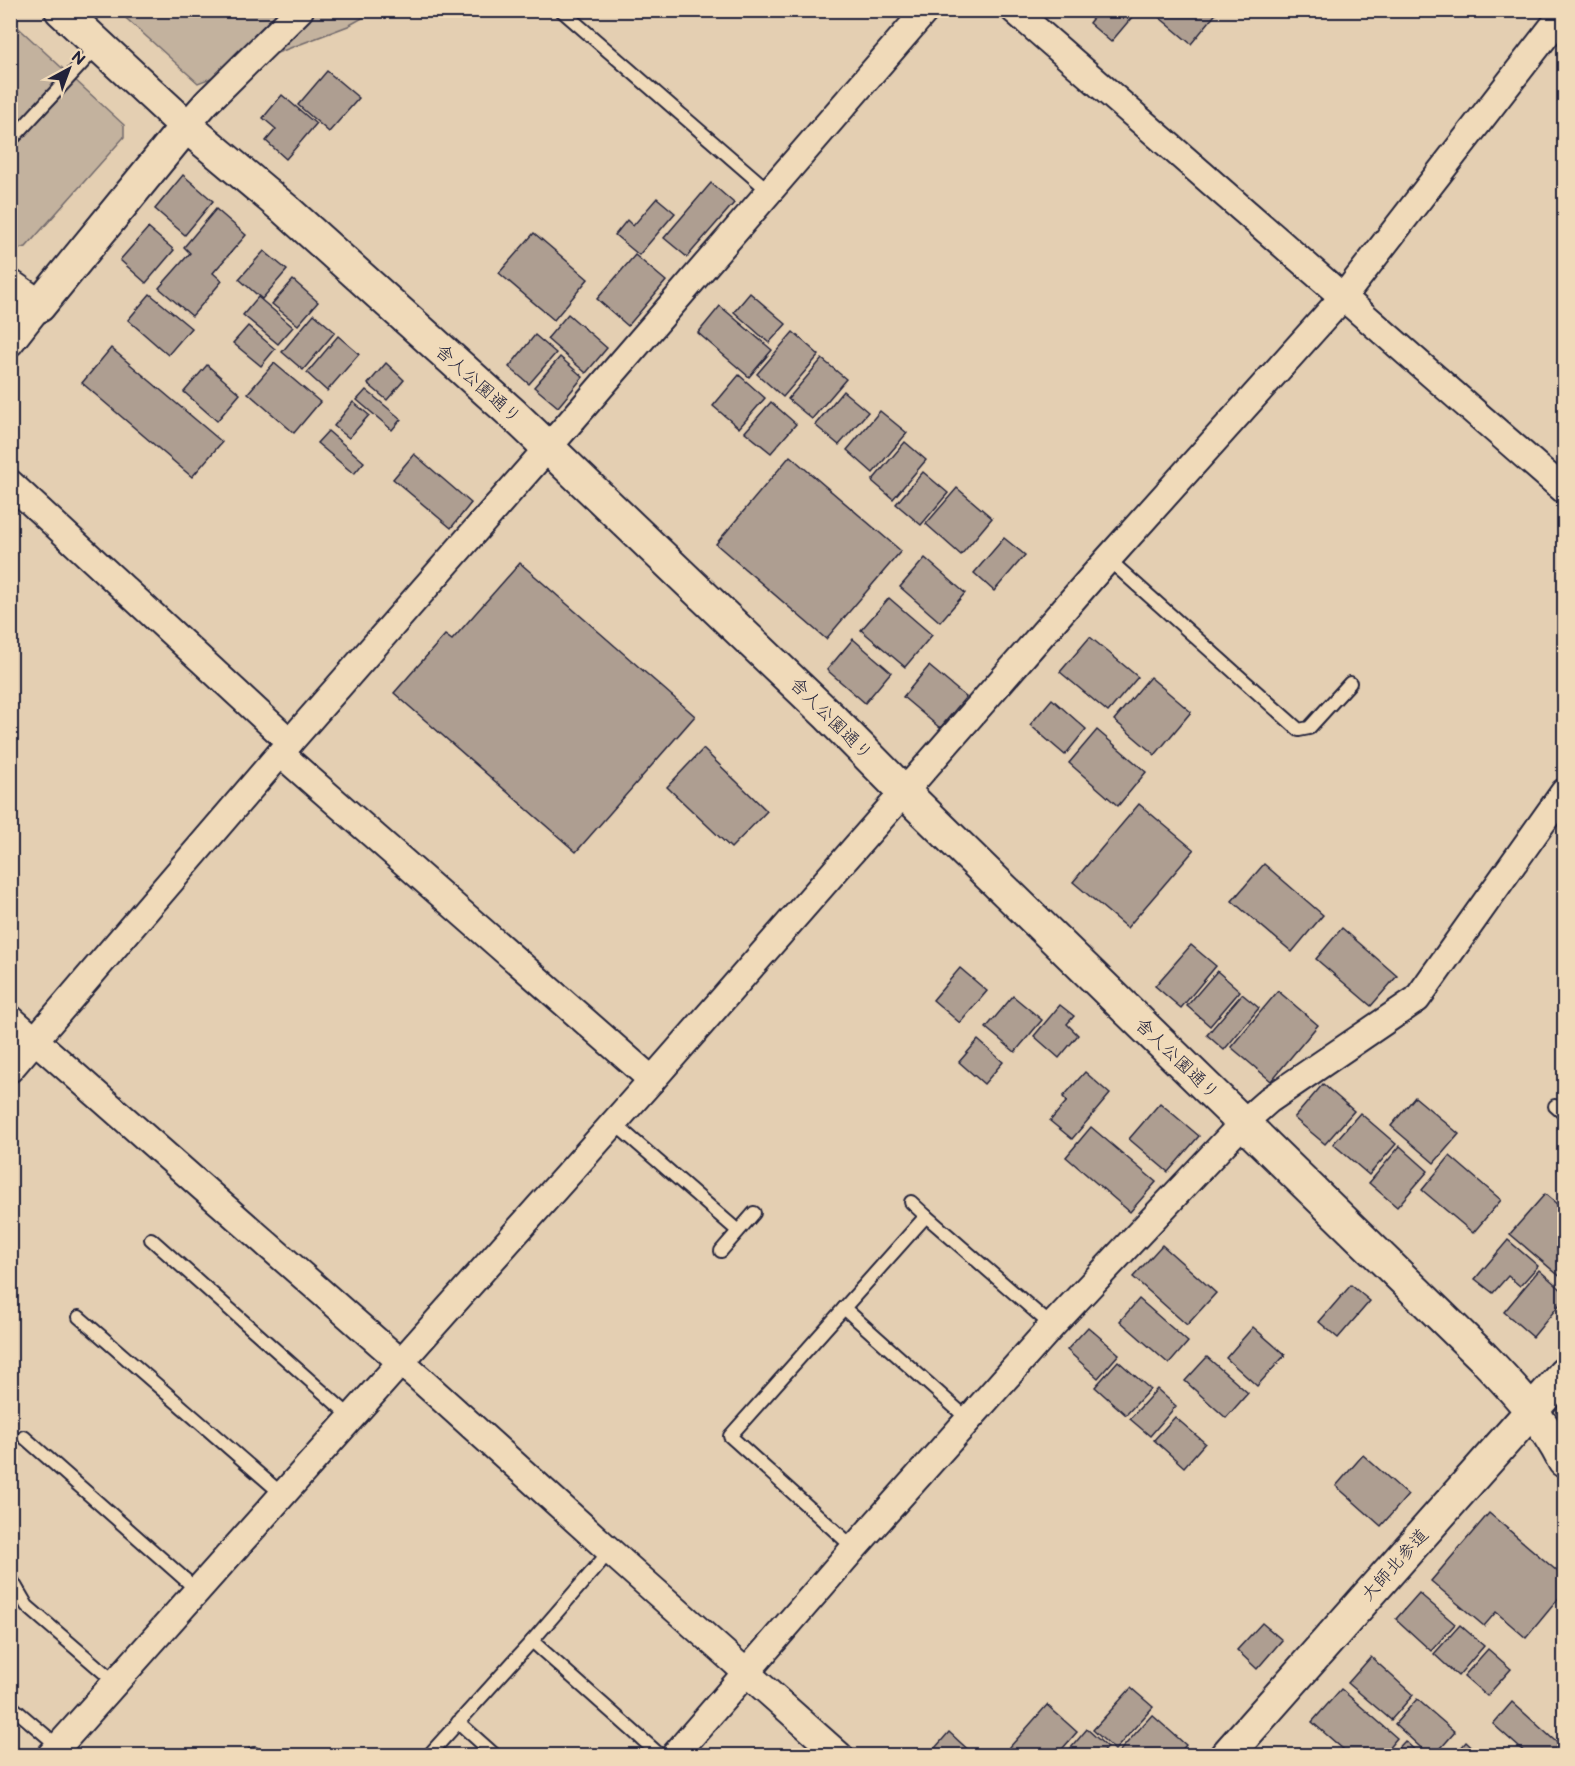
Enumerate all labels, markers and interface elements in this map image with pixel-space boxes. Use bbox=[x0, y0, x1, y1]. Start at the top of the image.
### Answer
north arrow bbox=[39, 39, 99, 99]
text: N bbox=[67, 48, 89, 70]
street label: 舎人公園通り bbox=[431, 340, 525, 428]
street label: 舎人公園通り bbox=[785, 673, 877, 765]
street label: 舎人公園通り bbox=[1131, 1014, 1223, 1104]
street label: 大師北参道 bbox=[1357, 1525, 1433, 1605]

